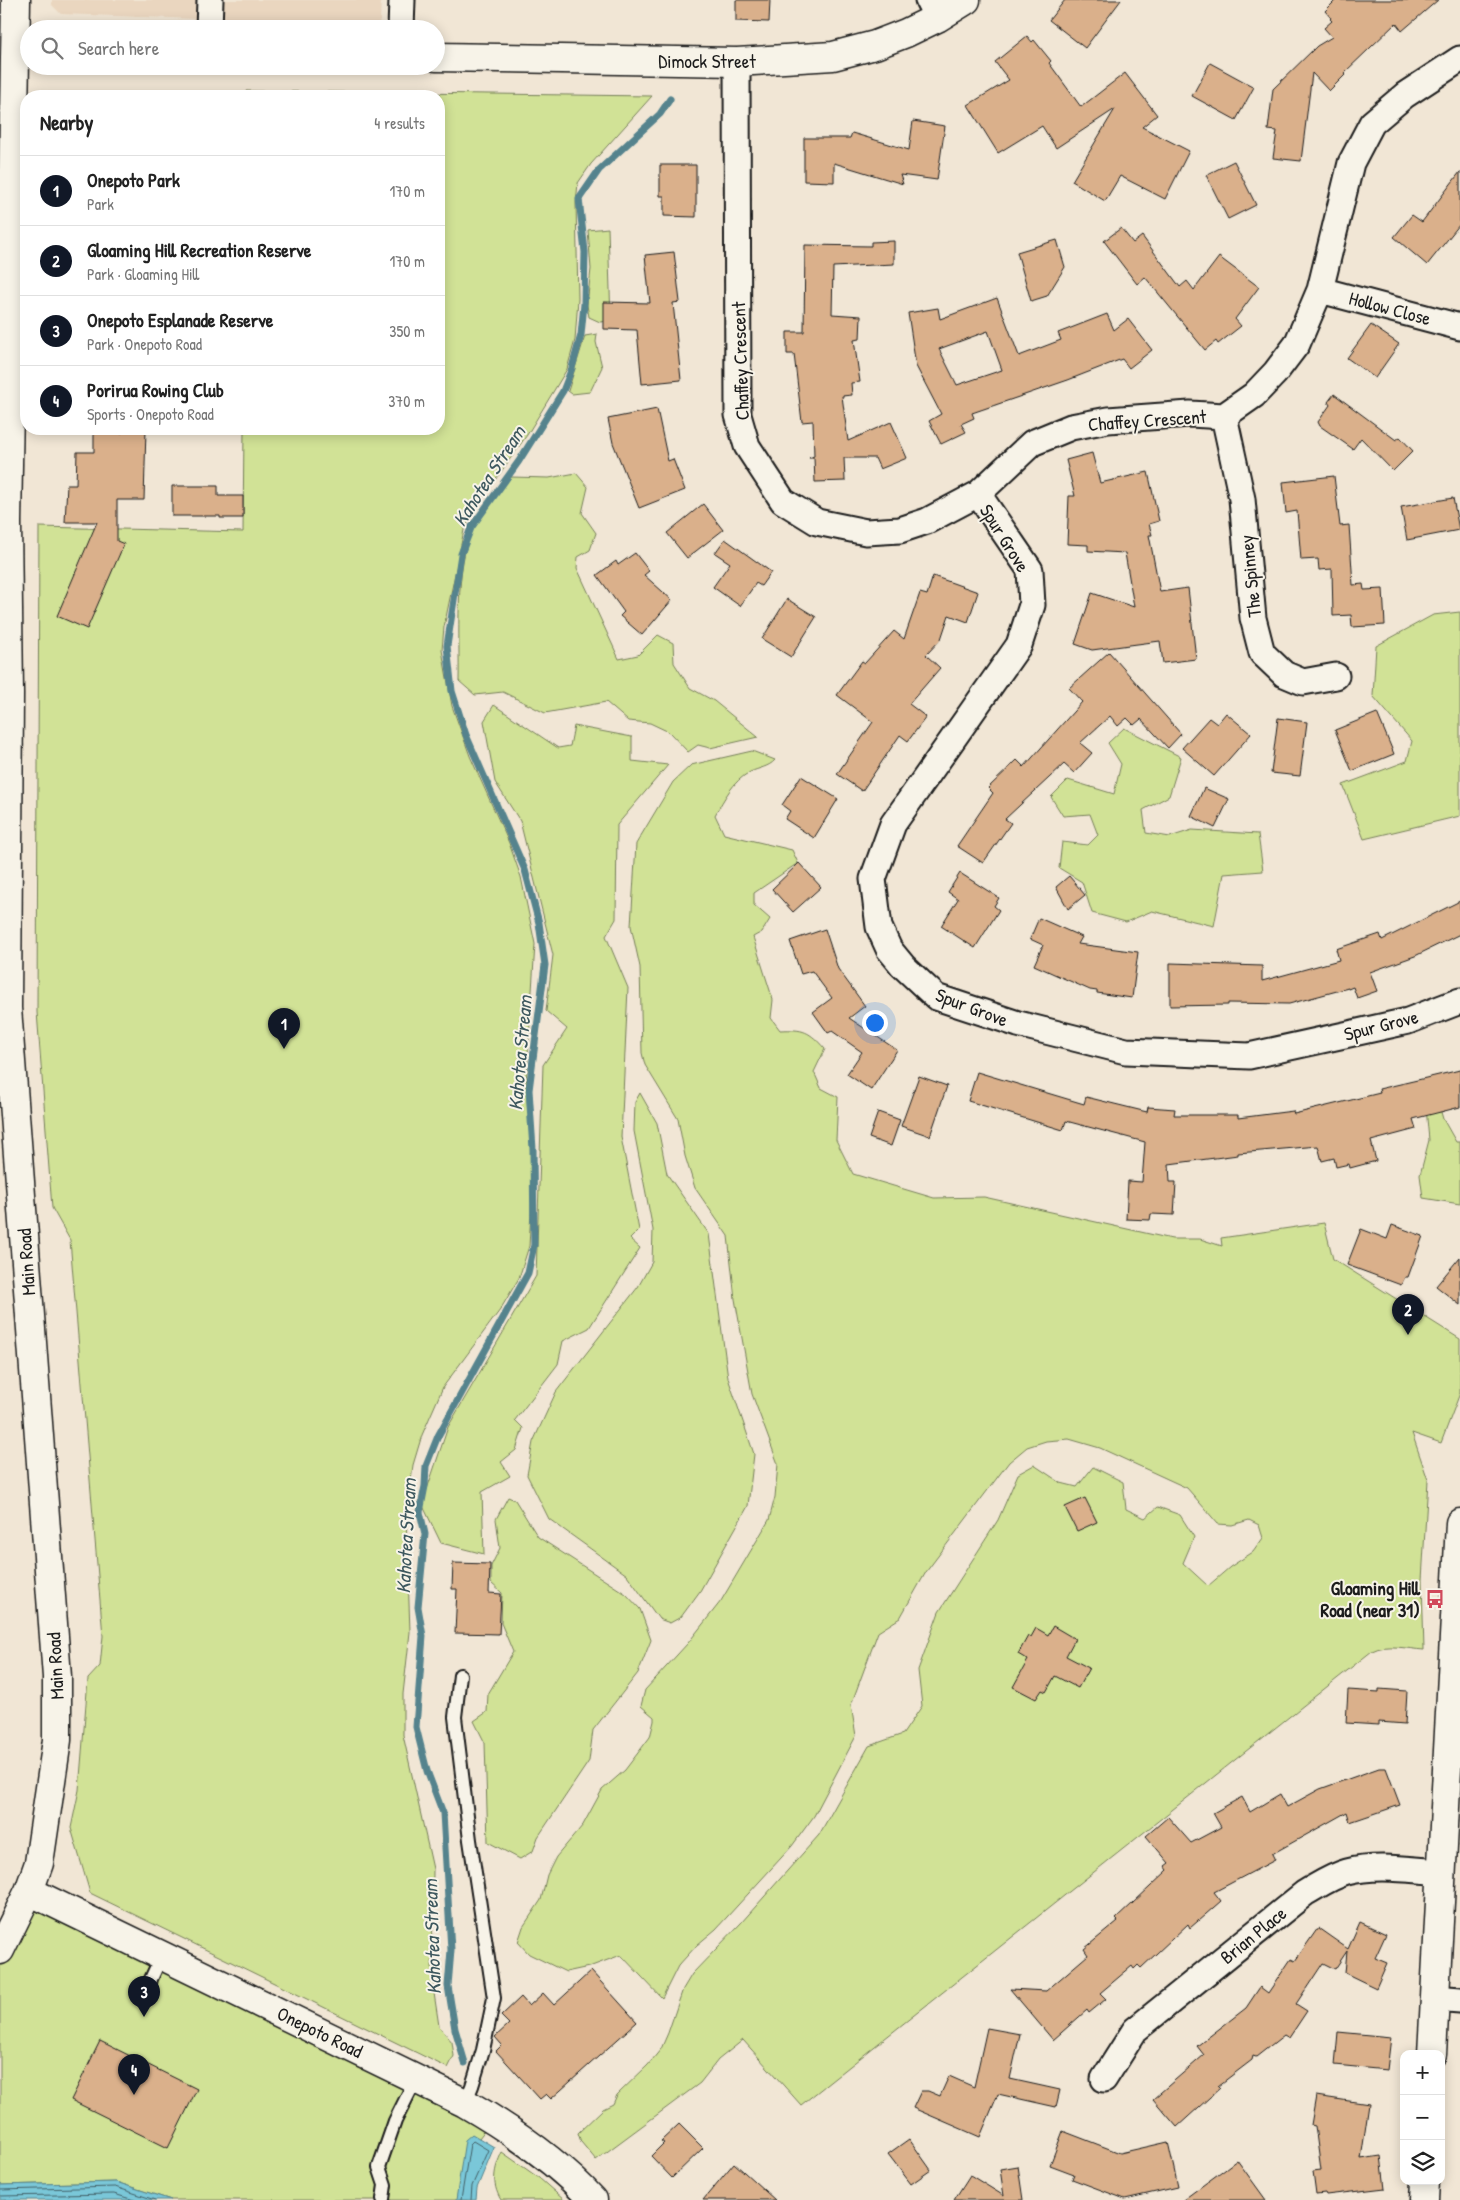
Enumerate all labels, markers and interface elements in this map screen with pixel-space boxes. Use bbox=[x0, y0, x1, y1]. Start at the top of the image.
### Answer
search box bbox=[20, 20, 445, 75]
icon: search bbox=[38, 34, 66, 62]
text: Search here bbox=[78, 35, 159, 61]
street label: Dimock Street bbox=[658, 48, 756, 74]
text: Nearby bbox=[40, 108, 93, 137]
text: 4 results bbox=[374, 112, 425, 134]
text: Onepoto Park bbox=[87, 167, 180, 193]
text: 1 bbox=[53, 180, 59, 202]
text: 170 m bbox=[390, 180, 425, 202]
text: Park bbox=[87, 193, 114, 215]
text: Gloaming Hill Recreation Reserve bbox=[87, 237, 311, 263]
text: 2 bbox=[52, 250, 60, 272]
text: 170 m bbox=[390, 250, 425, 272]
text: Park · Gloaming Hill bbox=[87, 263, 199, 285]
street label: Hollow Close bbox=[1346, 285, 1434, 331]
street label: Chaffey Crescent bbox=[725, 301, 755, 421]
text: Onepoto Esplanade Reserve bbox=[87, 307, 273, 333]
text: 3 bbox=[52, 320, 60, 342]
text: 350 m bbox=[389, 320, 425, 342]
text: Park · Onepoto Road bbox=[87, 333, 202, 355]
text: Porirua Rowing Club bbox=[87, 377, 224, 403]
text: 4 bbox=[53, 390, 59, 412]
text: 370 m bbox=[388, 390, 425, 412]
text: Sports · Onepoto Road bbox=[87, 403, 214, 425]
street label: Chaffey Crescent bbox=[1087, 403, 1207, 437]
water label: Kahotea Stream bbox=[446, 419, 532, 531]
street label: Spur Grove bbox=[974, 499, 1036, 577]
street label: The Spinney bbox=[1233, 534, 1267, 618]
street label: Spur Grove bbox=[932, 981, 1012, 1033]
water label: Kahotea Stream bbox=[501, 993, 538, 1112]
street label: Spur Grove bbox=[1341, 1003, 1421, 1047]
pin: 1 bbox=[268, 1008, 300, 1049]
your location bbox=[862, 1010, 888, 1036]
street label: Main Road bbox=[11, 1227, 41, 1296]
pin: 2 bbox=[1392, 1294, 1424, 1335]
water label: Kahotea Stream bbox=[389, 1476, 422, 1594]
place label: Gloaming Hill Road (near 31) bbox=[1321, 1575, 1421, 1623]
bus stop icon: Gloaming Hill Road (near 31) bbox=[1424, 1588, 1446, 1610]
street label: Main Road bbox=[40, 1631, 70, 1700]
water label: Kahotea Stream bbox=[416, 1878, 447, 1995]
street label: Brian Place bbox=[1214, 1900, 1292, 1970]
pin: 3 bbox=[128, 1976, 160, 2017]
street label: Onepoto Road bbox=[273, 2000, 368, 2064]
map controls bbox=[1400, 2050, 1445, 2185]
button: + bbox=[1400, 2050, 1445, 2095]
pin: 4 bbox=[118, 2054, 150, 2095]
button: − bbox=[1400, 2095, 1445, 2140]
button: layers bbox=[1400, 2140, 1445, 2185]

